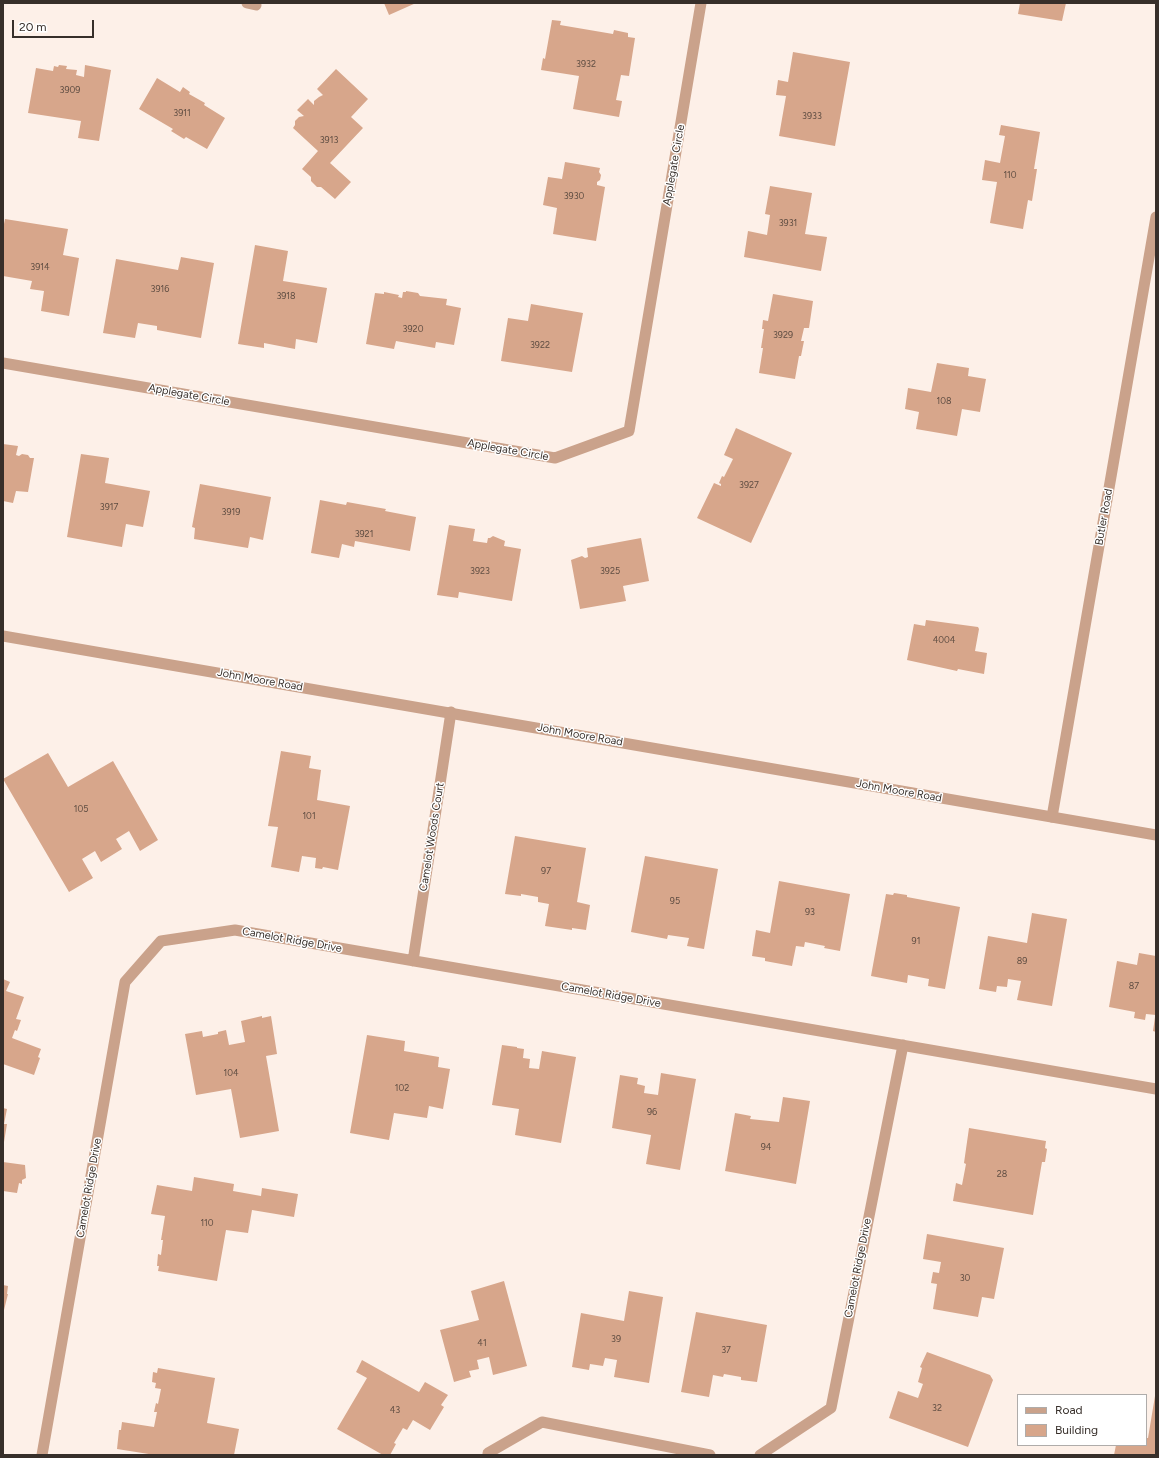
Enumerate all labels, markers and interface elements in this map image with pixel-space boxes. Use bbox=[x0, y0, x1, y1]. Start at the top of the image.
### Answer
scale bar bbox=[14, 12, 96, 38]
text: 20 m bbox=[19, 20, 47, 34]
house number: 3932 bbox=[576, 59, 596, 69]
house number: 3909 bbox=[60, 85, 80, 95]
house number: 3911 bbox=[173, 108, 191, 118]
house number: 3933 bbox=[802, 111, 822, 121]
street label: Applegate Circle bbox=[660, 123, 688, 207]
house number: 3913 bbox=[320, 135, 338, 145]
house number: 110 bbox=[1003, 170, 1017, 180]
house number: 3930 bbox=[564, 191, 584, 201]
house number: 3931 bbox=[779, 218, 797, 228]
house number: 3914 bbox=[30, 262, 50, 272]
house number: 3916 bbox=[151, 284, 169, 294]
house number: 3918 bbox=[276, 291, 296, 301]
house number: 3920 bbox=[403, 324, 423, 334]
house number: 3929 bbox=[773, 330, 793, 340]
house number: 3922 bbox=[530, 340, 550, 350]
street label: Applegate Circle bbox=[147, 381, 231, 409]
house number: 108 bbox=[936, 396, 952, 406]
street label: Applegate Circle bbox=[466, 436, 550, 464]
house number: 3927 bbox=[739, 480, 759, 490]
street label: Butler Road bbox=[1093, 488, 1115, 546]
house number: 3917 bbox=[100, 502, 118, 512]
house number: 3919 bbox=[222, 507, 240, 517]
house number: 3921 bbox=[355, 529, 373, 539]
house number: 3923 bbox=[470, 566, 490, 576]
house number: 3925 bbox=[600, 566, 620, 576]
house number: 4004 bbox=[933, 635, 955, 645]
street label: John Moore Road bbox=[216, 666, 304, 694]
street label: John Moore Road bbox=[536, 721, 624, 749]
street label: John Moore Road bbox=[855, 777, 943, 805]
street label: Camelot Woods Court bbox=[417, 782, 447, 892]
house number: 105 bbox=[74, 804, 88, 814]
house number: 101 bbox=[302, 811, 316, 821]
house number: 97 bbox=[541, 866, 551, 876]
house number: 95 bbox=[670, 896, 680, 906]
house number: 93 bbox=[805, 907, 815, 917]
street label: Camelot Ridge Drive bbox=[241, 925, 343, 955]
house number: 91 bbox=[912, 936, 920, 946]
house number: 89 bbox=[1017, 956, 1027, 966]
street label: Camelot Ridge Drive bbox=[560, 980, 662, 1010]
house number: 87 bbox=[1129, 981, 1139, 991]
house number: 104 bbox=[223, 1068, 239, 1078]
house number: 102 bbox=[395, 1083, 409, 1093]
house number: 96 bbox=[647, 1107, 657, 1117]
street label: Camelot Ridge Drive bbox=[74, 1137, 104, 1239]
house number: 94 bbox=[761, 1142, 771, 1152]
house number: 28 bbox=[997, 1169, 1007, 1179]
street label: Camelot Ridge Drive bbox=[842, 1217, 874, 1319]
house number: 110 bbox=[200, 1218, 214, 1228]
house number: 30 bbox=[960, 1273, 970, 1283]
house number: 39 bbox=[611, 1334, 621, 1344]
house number: 41 bbox=[477, 1338, 487, 1348]
house number: 37 bbox=[721, 1345, 731, 1355]
legend bbox=[1017, 1394, 1147, 1446]
house number: 32 bbox=[932, 1403, 942, 1413]
text: Road bbox=[1055, 1403, 1083, 1417]
house number: 43 bbox=[390, 1405, 400, 1415]
text: Building bbox=[1055, 1423, 1098, 1437]

